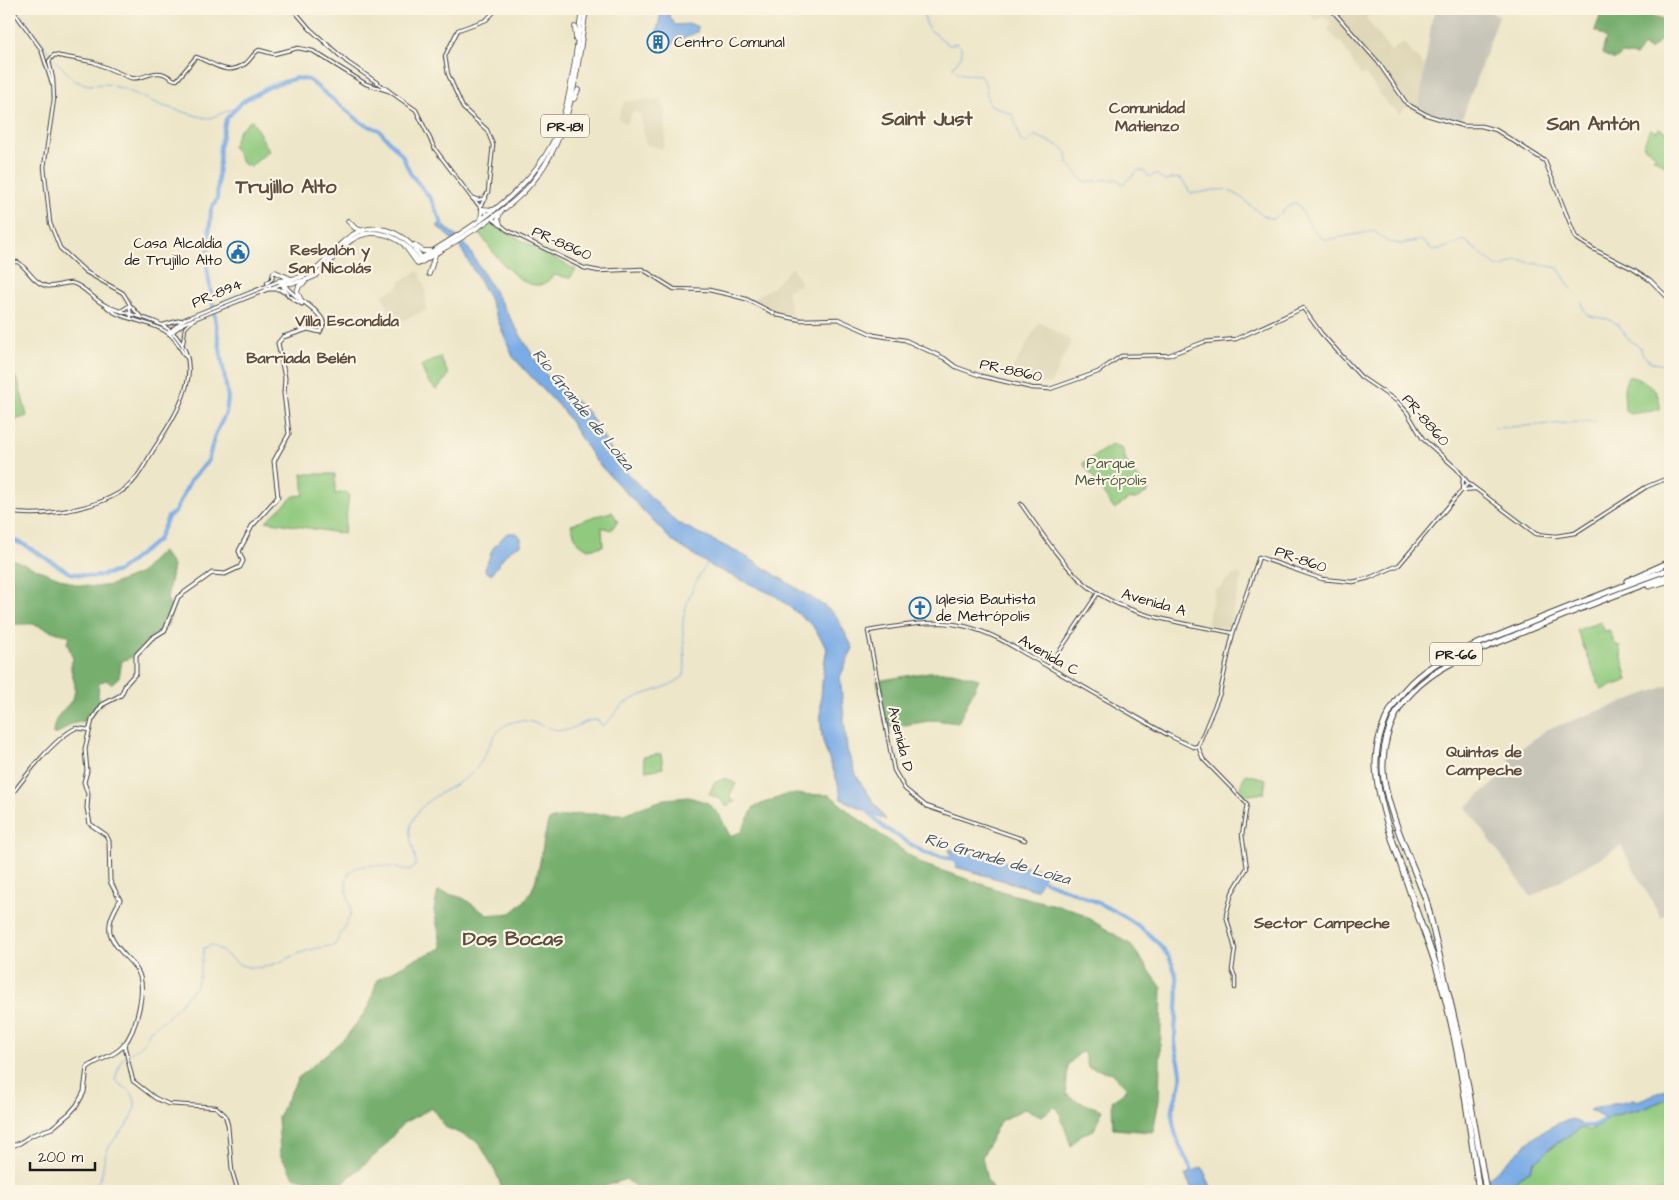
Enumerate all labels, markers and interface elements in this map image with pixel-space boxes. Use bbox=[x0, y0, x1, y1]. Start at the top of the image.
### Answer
building icon: Centro Comunal bbox=[646, 30, 670, 54]
place label: Centro Comunal bbox=[674, 32, 785, 53]
district label: Comunidad Matienzo bbox=[1109, 97, 1186, 137]
district label: Saint Just bbox=[880, 105, 973, 133]
district label: San Antón bbox=[1545, 110, 1640, 138]
road number: PR-181 bbox=[541, 114, 589, 138]
district label: Trujillo Alto bbox=[234, 173, 337, 201]
street label: PR-8860 bbox=[529, 221, 595, 266]
place label: Casa Alcaldía de Trujillo Alto bbox=[124, 233, 223, 271]
district label: Resbalón y San Nicolás bbox=[287, 239, 372, 279]
public building icon: Casa Alcaldía de Trujillo Alto bbox=[226, 240, 250, 264]
street label: PR-894 bbox=[189, 273, 246, 314]
district label: Villa Escondida bbox=[294, 310, 400, 332]
water label: Río Grande de Loíza bbox=[527, 344, 640, 476]
district label: Barriada Belén bbox=[246, 347, 356, 369]
street label: PR-8860 bbox=[978, 354, 1045, 387]
street label: PR-8860 bbox=[1397, 390, 1455, 451]
park label: Parque Metrópolis bbox=[1075, 453, 1148, 491]
street label: PR-860 bbox=[1272, 541, 1330, 578]
street label: Avenida A bbox=[1119, 583, 1189, 622]
place label: Iglesia Bautista de Metrópolis bbox=[936, 589, 1036, 627]
church icon: Iglesia Bautista de Metrópolis bbox=[908, 596, 932, 620]
street label: Avenida C bbox=[1014, 630, 1083, 682]
road number: PR-66 bbox=[1430, 642, 1482, 666]
street label: Avenida D bbox=[882, 704, 919, 774]
district label: Quintas de Campeche bbox=[1446, 741, 1522, 781]
water label: Río Grande de Loíza bbox=[922, 828, 1074, 890]
district label: Sector Campeche bbox=[1253, 912, 1390, 934]
district label: Dos Bocas bbox=[463, 925, 563, 953]
scale bar bbox=[30, 1140, 95, 1172]
text: 200 m bbox=[38, 1147, 84, 1168]

